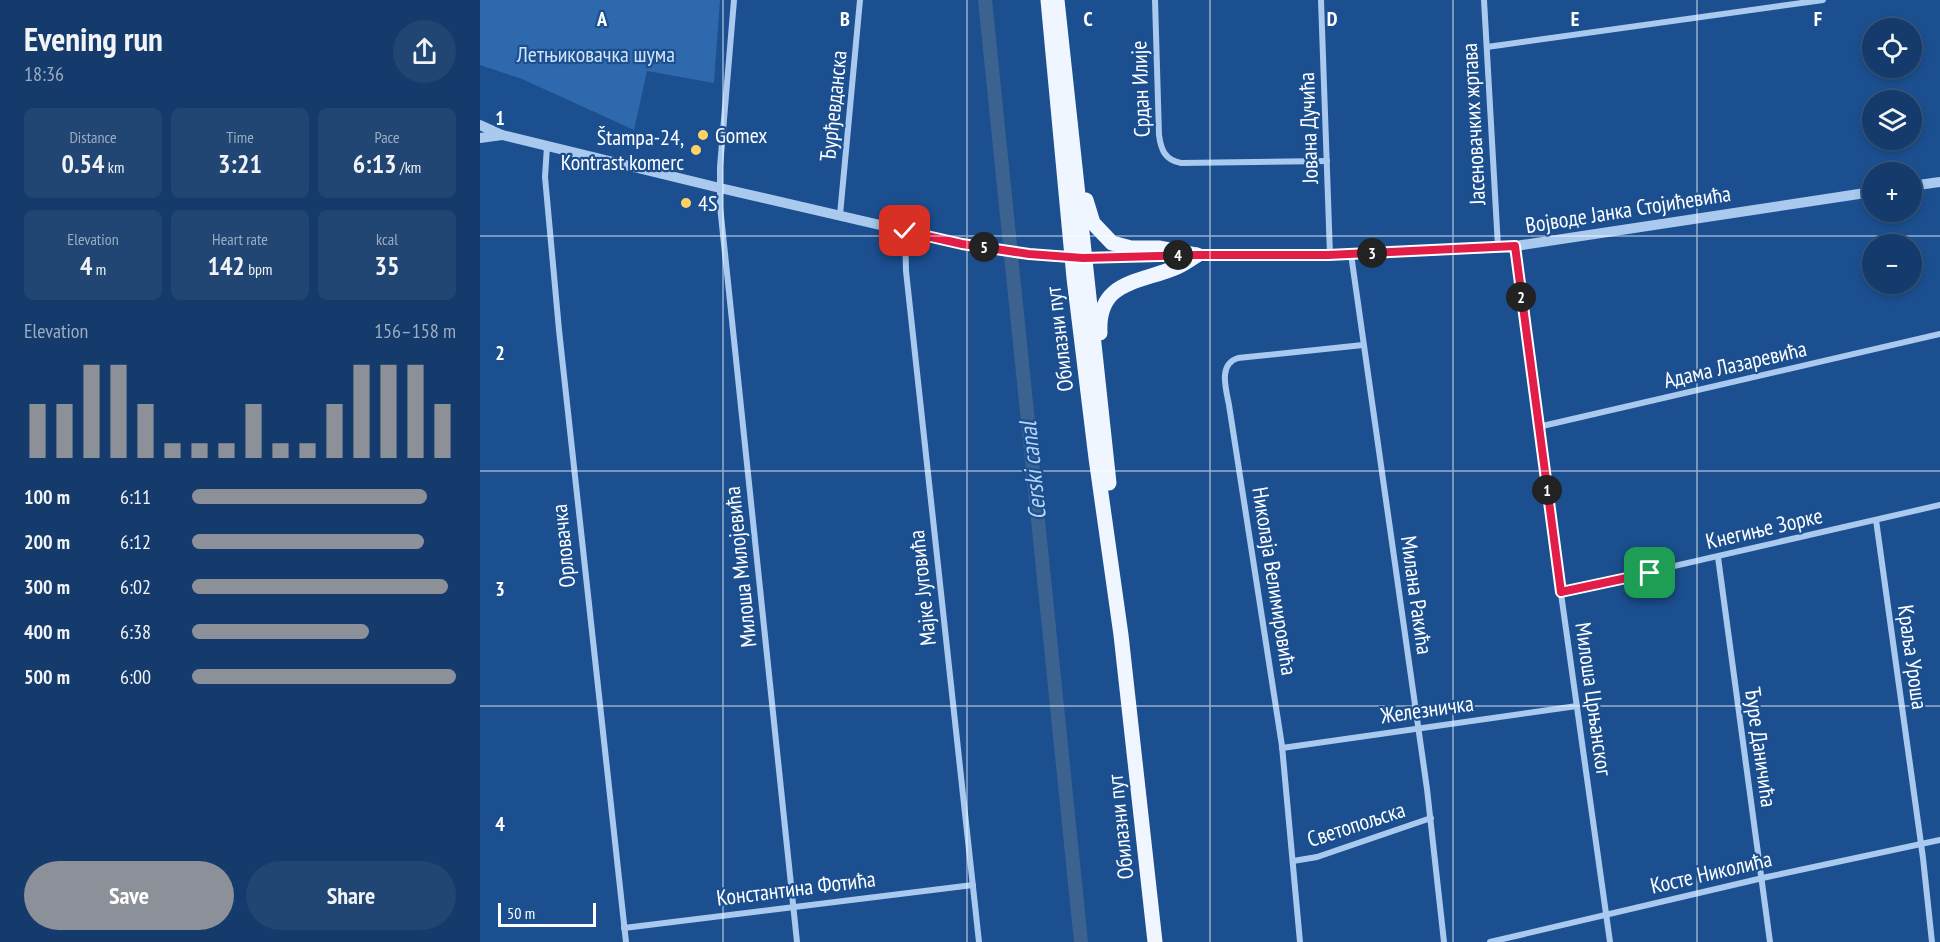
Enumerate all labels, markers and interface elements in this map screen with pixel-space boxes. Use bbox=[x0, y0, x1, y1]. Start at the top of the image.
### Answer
text: A bbox=[596, 6, 608, 32]
text: B bbox=[840, 6, 850, 32]
text: C bbox=[1083, 6, 1093, 32]
text: D bbox=[1327, 6, 1338, 32]
text: E bbox=[1571, 6, 1579, 32]
text: F bbox=[1814, 6, 1822, 32]
text: Evening run bbox=[24, 17, 163, 60]
map controls bbox=[1862, 18, 1922, 294]
button: locate bbox=[1862, 18, 1922, 78]
button: share bbox=[393, 20, 456, 83]
park label: Летњиковачка шума bbox=[516, 40, 675, 68]
street label: Срдан Илије bbox=[1124, 40, 1156, 138]
street label: Јасеновачких жртава bbox=[1455, 42, 1491, 207]
street label: Ђурђевданска bbox=[813, 49, 853, 163]
text: 18:36 bbox=[24, 61, 64, 87]
street label: Јована Дучића bbox=[1292, 72, 1324, 185]
button: layers bbox=[1862, 90, 1922, 150]
text: 1 bbox=[495, 105, 505, 131]
place label: Gomex bbox=[715, 121, 767, 149]
place label: Štampa-24, Kontrast komerc bbox=[561, 123, 684, 176]
text: Distance bbox=[69, 127, 117, 147]
text: Time bbox=[226, 127, 254, 147]
text: Pace bbox=[374, 127, 400, 147]
marker: Gomex bbox=[696, 128, 710, 142]
marker: Štampa-24, Kontrast komerc bbox=[689, 143, 703, 157]
text: 0.54 bbox=[62, 147, 104, 180]
text: 3:21 bbox=[218, 147, 262, 180]
text: 6:13 bbox=[353, 147, 397, 180]
text: km bbox=[104, 157, 124, 177]
text: /km bbox=[397, 157, 421, 177]
button: + bbox=[1862, 162, 1922, 222]
street label: Војводе Јанка Стојићевића bbox=[1523, 179, 1733, 239]
place label: 4S bbox=[698, 189, 717, 217]
marker: 4S bbox=[679, 196, 693, 210]
pin bbox=[879, 205, 930, 256]
icon: check bbox=[888, 214, 921, 247]
text: Elevation bbox=[67, 229, 119, 249]
text: Heart rate bbox=[212, 229, 268, 249]
text: kcal bbox=[376, 229, 398, 249]
pin: 5 bbox=[969, 232, 999, 262]
button: − bbox=[1862, 234, 1922, 294]
text: 5 bbox=[980, 237, 988, 257]
pin: 3 bbox=[1357, 238, 1387, 268]
pin: 4 bbox=[1163, 240, 1193, 270]
text: 3 bbox=[1368, 243, 1376, 263]
text: 4 bbox=[1174, 245, 1182, 265]
text: 4 bbox=[80, 249, 92, 282]
text: 142 bbox=[207, 249, 245, 282]
text: 35 bbox=[375, 249, 399, 282]
text: m bbox=[92, 259, 106, 279]
text: bpm bbox=[245, 259, 273, 279]
pin: 2 bbox=[1506, 282, 1536, 312]
street label: Обилазни пут bbox=[1039, 284, 1079, 393]
text: 2 bbox=[1517, 287, 1525, 307]
text: Elevation bbox=[24, 318, 88, 344]
text: 156–158 m bbox=[374, 318, 456, 344]
street label: Адама Лазаревића bbox=[1661, 334, 1809, 394]
text: 2 bbox=[495, 340, 505, 366]
water label: Cerski canal bbox=[1012, 418, 1053, 522]
pin: 1 bbox=[1532, 475, 1562, 505]
text: 1 bbox=[1543, 480, 1551, 500]
text: 100 m bbox=[24, 484, 70, 510]
text: 6:11 bbox=[120, 484, 151, 510]
street label: Милоша Милојевића bbox=[718, 485, 762, 649]
street label: Николаја Велимировића bbox=[1246, 485, 1304, 677]
street label: Кнегиње Зорке bbox=[1703, 501, 1825, 555]
street label: Орловачка bbox=[545, 503, 581, 589]
text: 200 m bbox=[24, 529, 70, 555]
text: 6:12 bbox=[120, 529, 151, 555]
street label: Мајке Југовића bbox=[902, 529, 942, 647]
street label: Милана Ракића bbox=[1395, 534, 1439, 656]
pin bbox=[1624, 547, 1675, 598]
icon: arrive bbox=[1633, 556, 1666, 589]
text: 300 m bbox=[24, 574, 70, 600]
text: 6:02 bbox=[120, 574, 151, 600]
text: 3 bbox=[495, 576, 505, 602]
street label: Краља Уроша bbox=[1892, 603, 1934, 711]
text: 400 m bbox=[24, 619, 70, 645]
text: 6:38 bbox=[120, 619, 151, 645]
street label: Милоша Црњанског bbox=[1569, 621, 1619, 778]
text: 500 m bbox=[24, 664, 70, 690]
text: 6:00 bbox=[120, 664, 151, 690]
street label: Ђуре Даничића bbox=[1739, 685, 1783, 809]
street label: Железничка bbox=[1378, 689, 1475, 730]
street label: Обилазни пут bbox=[1100, 772, 1139, 881]
street label: Светопољска bbox=[1303, 795, 1409, 853]
text: 4 bbox=[495, 811, 505, 837]
street label: Косте Николића bbox=[1647, 844, 1775, 900]
button: Save bbox=[24, 861, 234, 930]
button: Share bbox=[246, 861, 456, 930]
street label: Константина Фотића bbox=[715, 864, 877, 912]
scale bar bbox=[498, 900, 596, 928]
text: 50 m bbox=[507, 903, 535, 923]

